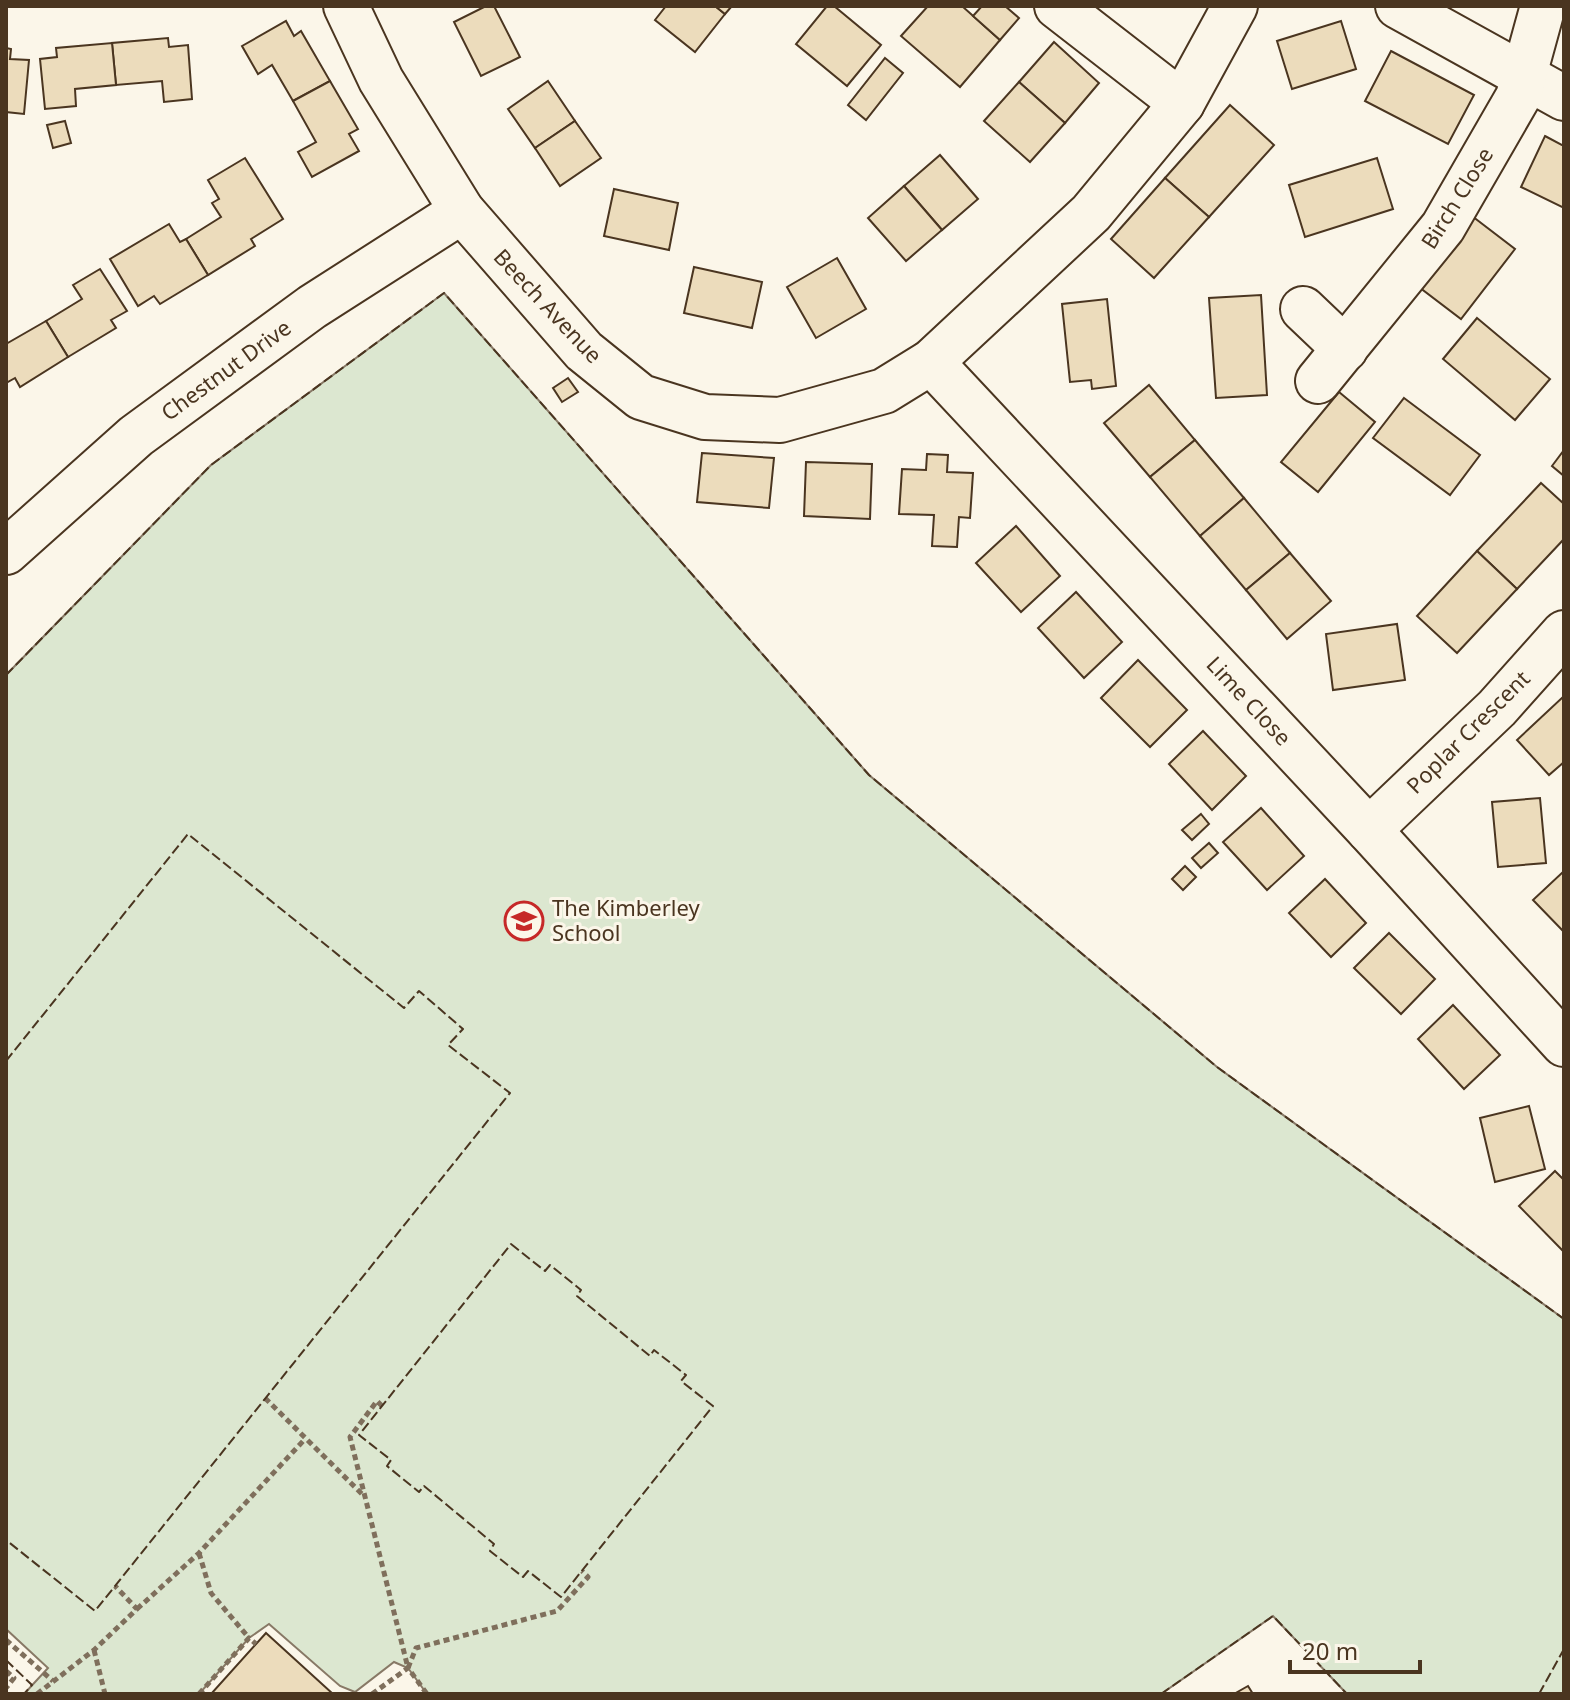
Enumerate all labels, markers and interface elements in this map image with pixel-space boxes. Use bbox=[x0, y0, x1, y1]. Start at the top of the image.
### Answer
street label: Birch Close bbox=[1413, 141, 1499, 254]
street label: Beech Avenue bbox=[488, 242, 610, 369]
street label: Chestnut Drive bbox=[154, 312, 296, 426]
street label: Lime Close bbox=[1201, 649, 1299, 751]
street label: Poplar Crescent bbox=[1399, 663, 1536, 800]
place label: The Kimberley School bbox=[552, 892, 700, 947]
school or university icon: The Kimberley School bbox=[503, 900, 545, 942]
scale bar bbox=[1290, 1624, 1420, 1674]
text: 20 m bbox=[1302, 1634, 1358, 1667]

